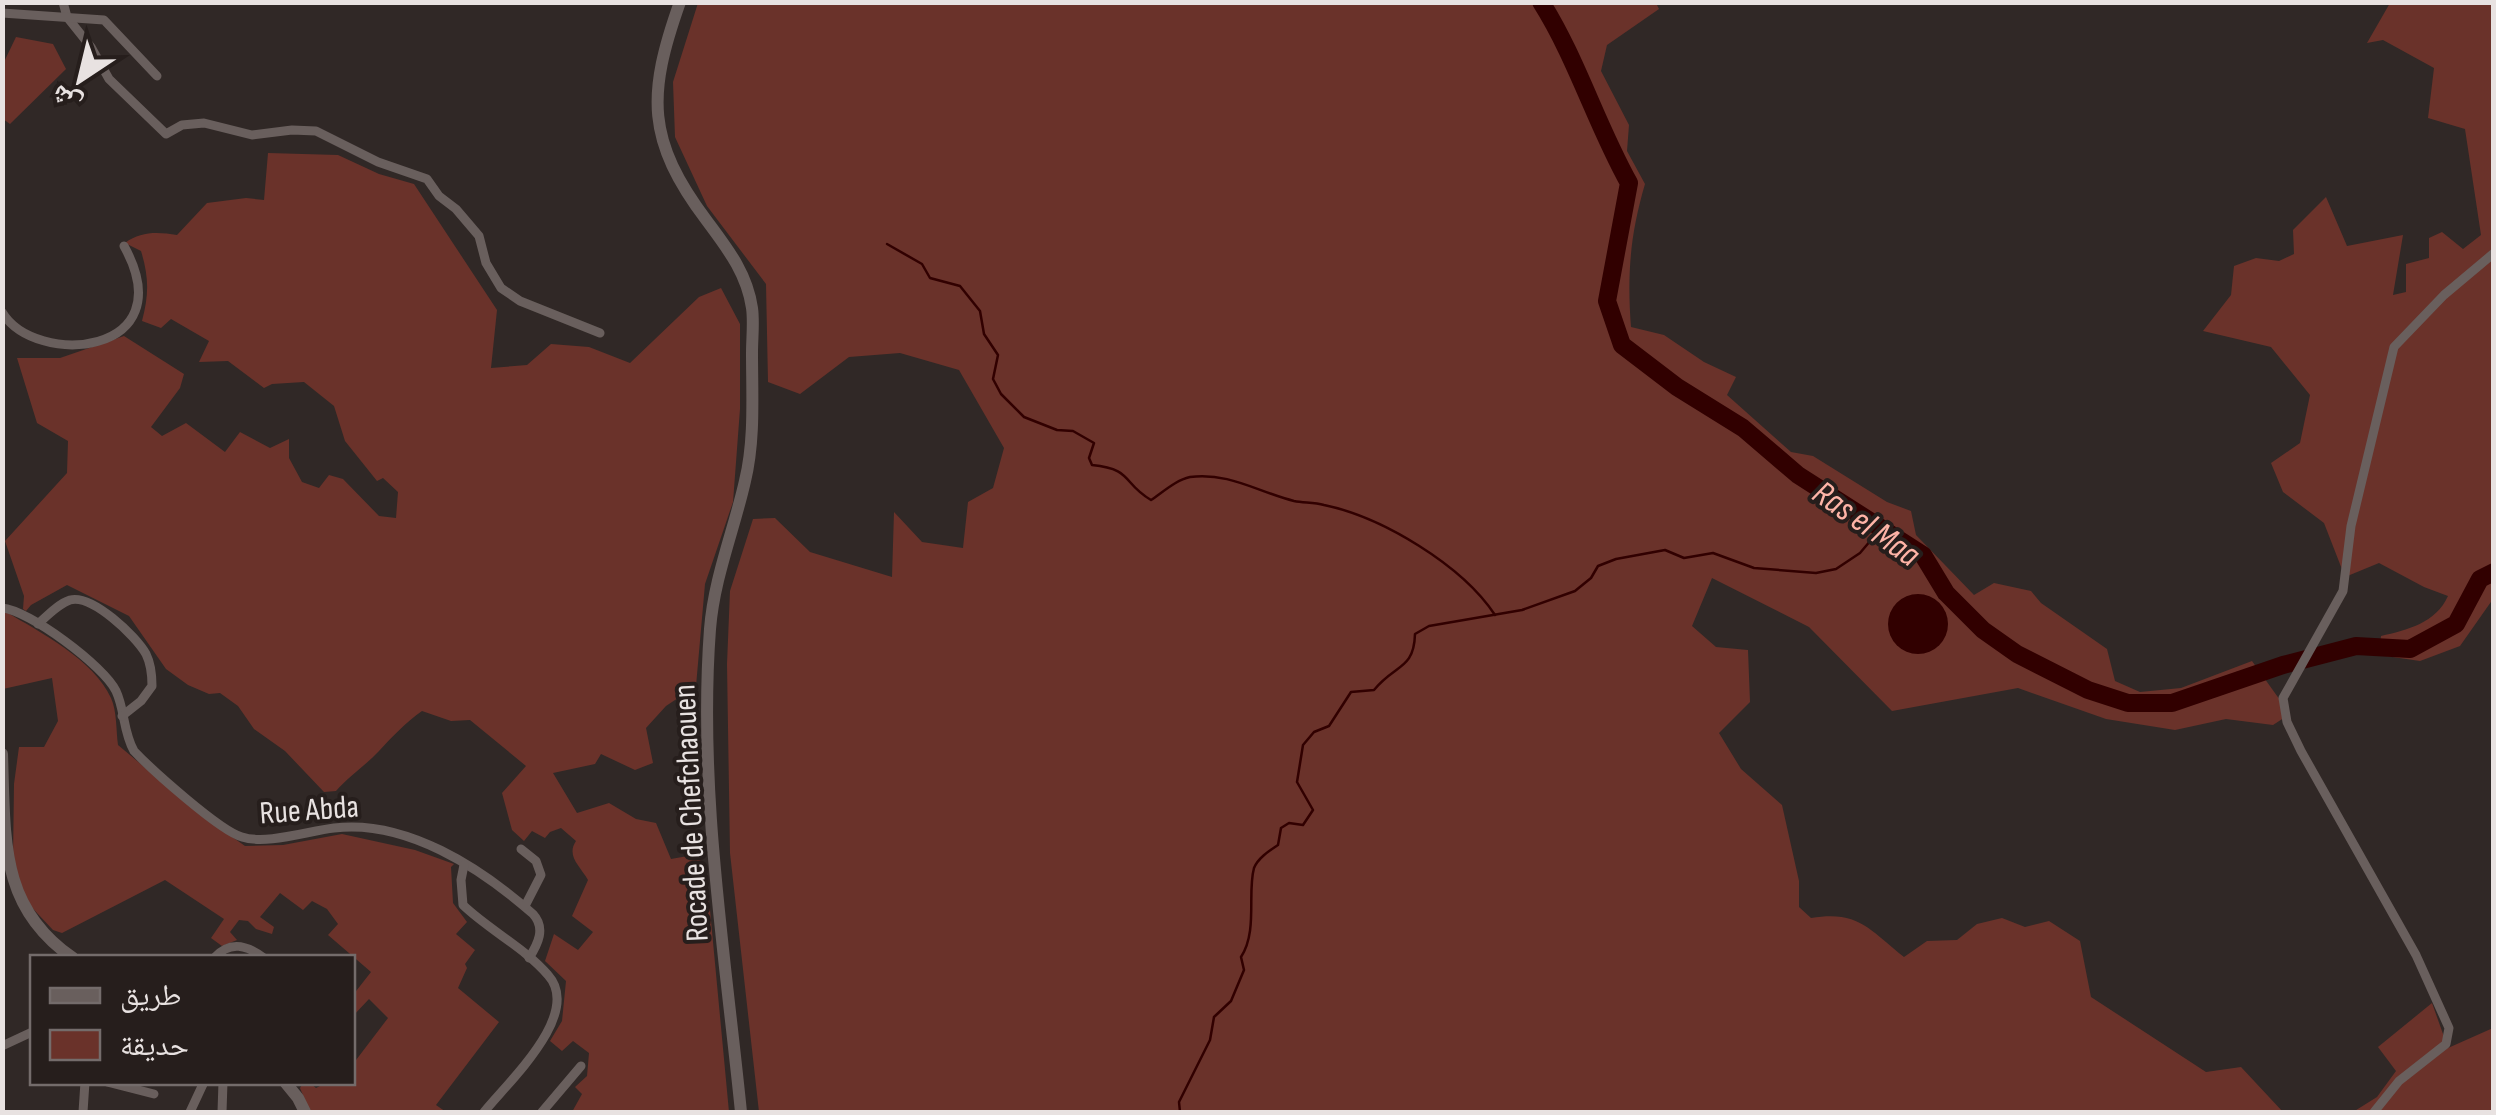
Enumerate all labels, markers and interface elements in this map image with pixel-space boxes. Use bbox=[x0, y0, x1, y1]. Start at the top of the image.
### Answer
north arrow bbox=[30, 30, 130, 130]
text: ش bbox=[45, 77, 88, 121]
water label: Ras el Maa bbox=[1804, 472, 1928, 577]
street label: Rocade de Chefchaouen bbox=[665, 683, 718, 943]
street label: Rue Abda bbox=[258, 788, 360, 833]
legend bbox=[30, 955, 355, 1085]
text: طريق bbox=[120, 978, 181, 1014]
text: حديقة bbox=[120, 1028, 189, 1064]

